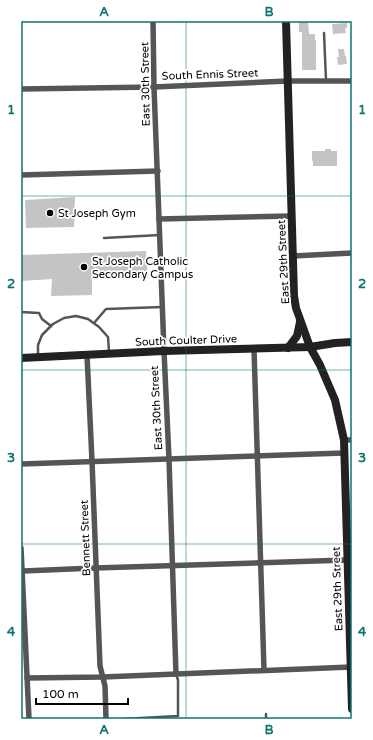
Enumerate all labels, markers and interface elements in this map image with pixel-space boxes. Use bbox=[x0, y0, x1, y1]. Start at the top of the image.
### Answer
text: A bbox=[99, 4, 109, 20]
text: B bbox=[264, 4, 274, 20]
street label: East 30th Street bbox=[138, 42, 153, 126]
street label: South Ennis Street bbox=[162, 66, 259, 83]
text: 1 bbox=[7, 102, 15, 118]
text: 1 bbox=[358, 102, 366, 118]
place label: St Joseph Gym bbox=[58, 207, 136, 220]
marker: St Joseph Gym bbox=[45, 208, 55, 218]
street label: East 29th Street bbox=[275, 219, 292, 304]
place label: St Joseph Catholic Secondary Campus bbox=[92, 255, 193, 281]
marker: St Joseph Catholic Secondary Campus bbox=[79, 262, 89, 272]
text: 2 bbox=[7, 276, 15, 292]
text: 2 bbox=[358, 276, 366, 292]
street label: South Coulter Drive bbox=[135, 332, 237, 349]
street label: East 30th Street bbox=[148, 365, 165, 450]
text: 3 bbox=[7, 450, 15, 466]
text: 3 bbox=[358, 450, 366, 466]
street label: Bennett Street bbox=[78, 500, 93, 576]
street label: East 29th Street bbox=[330, 547, 345, 631]
text: 4 bbox=[7, 624, 16, 640]
text: 4 bbox=[358, 624, 367, 640]
scale bar bbox=[36, 680, 128, 706]
text: 100 m bbox=[42, 687, 79, 701]
text: A bbox=[99, 722, 109, 738]
text: B bbox=[264, 722, 274, 738]

